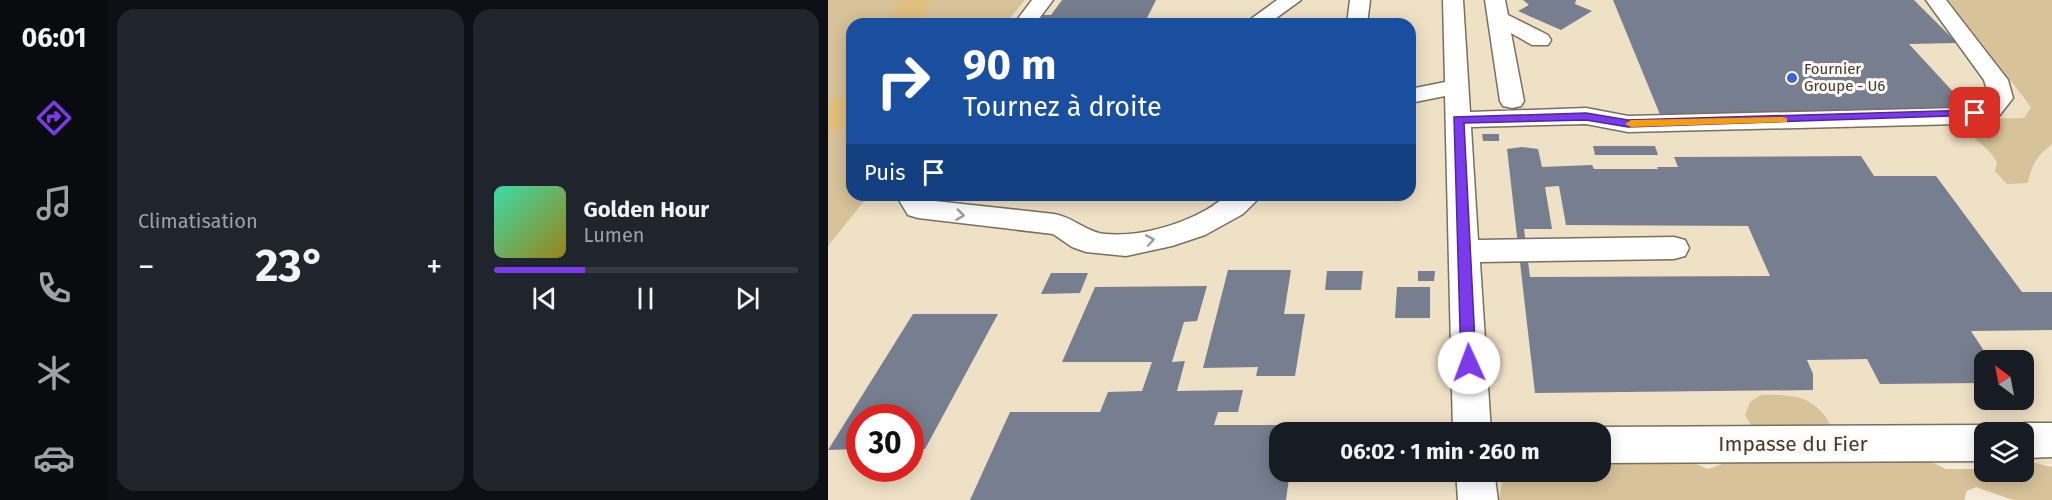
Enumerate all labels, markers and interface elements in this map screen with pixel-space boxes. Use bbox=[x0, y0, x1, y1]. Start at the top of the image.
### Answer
text: 06:01 bbox=[21, 22, 87, 54]
text: 90 m bbox=[963, 40, 1057, 90]
icon: right bbox=[864, 42, 942, 120]
place label: Fournier Groupe - U6 bbox=[1804, 60, 1885, 95]
marker: Fournier Groupe - U6 bbox=[1785, 71, 1799, 85]
pin bbox=[1949, 87, 2000, 138]
text: Tournez à droite bbox=[963, 91, 1162, 123]
icon: arrive bbox=[1958, 96, 1991, 129]
icon: directions bbox=[33, 97, 75, 139]
icon: arrive bbox=[917, 156, 950, 189]
text: Puis bbox=[864, 159, 905, 186]
icon: music bbox=[33, 182, 75, 224]
text: Golden Hour bbox=[584, 196, 709, 223]
one-way arrow bbox=[956, 208, 965, 221]
text: Climatisation bbox=[138, 209, 258, 233]
text: Lumen bbox=[584, 223, 645, 247]
one-way arrow bbox=[1144, 234, 1154, 247]
text: 23° bbox=[255, 239, 325, 293]
text: − bbox=[138, 247, 155, 287]
text: + bbox=[426, 247, 442, 287]
icon: phone bbox=[33, 267, 75, 309]
icon: previous bbox=[528, 282, 561, 315]
icon: pause bbox=[629, 282, 662, 315]
icon: next bbox=[731, 282, 764, 315]
position arrow bbox=[1437, 331, 1501, 395]
north arrow bbox=[1974, 350, 2034, 410]
map controls bbox=[1974, 350, 2034, 482]
icon: climate bbox=[33, 352, 75, 394]
speed limit sign: 30 bbox=[846, 404, 924, 482]
button: layers bbox=[1974, 422, 2034, 482]
street label: Impasse du Fier bbox=[1718, 431, 1868, 457]
icon: car bbox=[33, 437, 75, 479]
text: 06:02 · 1 min · 260 m bbox=[1340, 438, 1540, 465]

